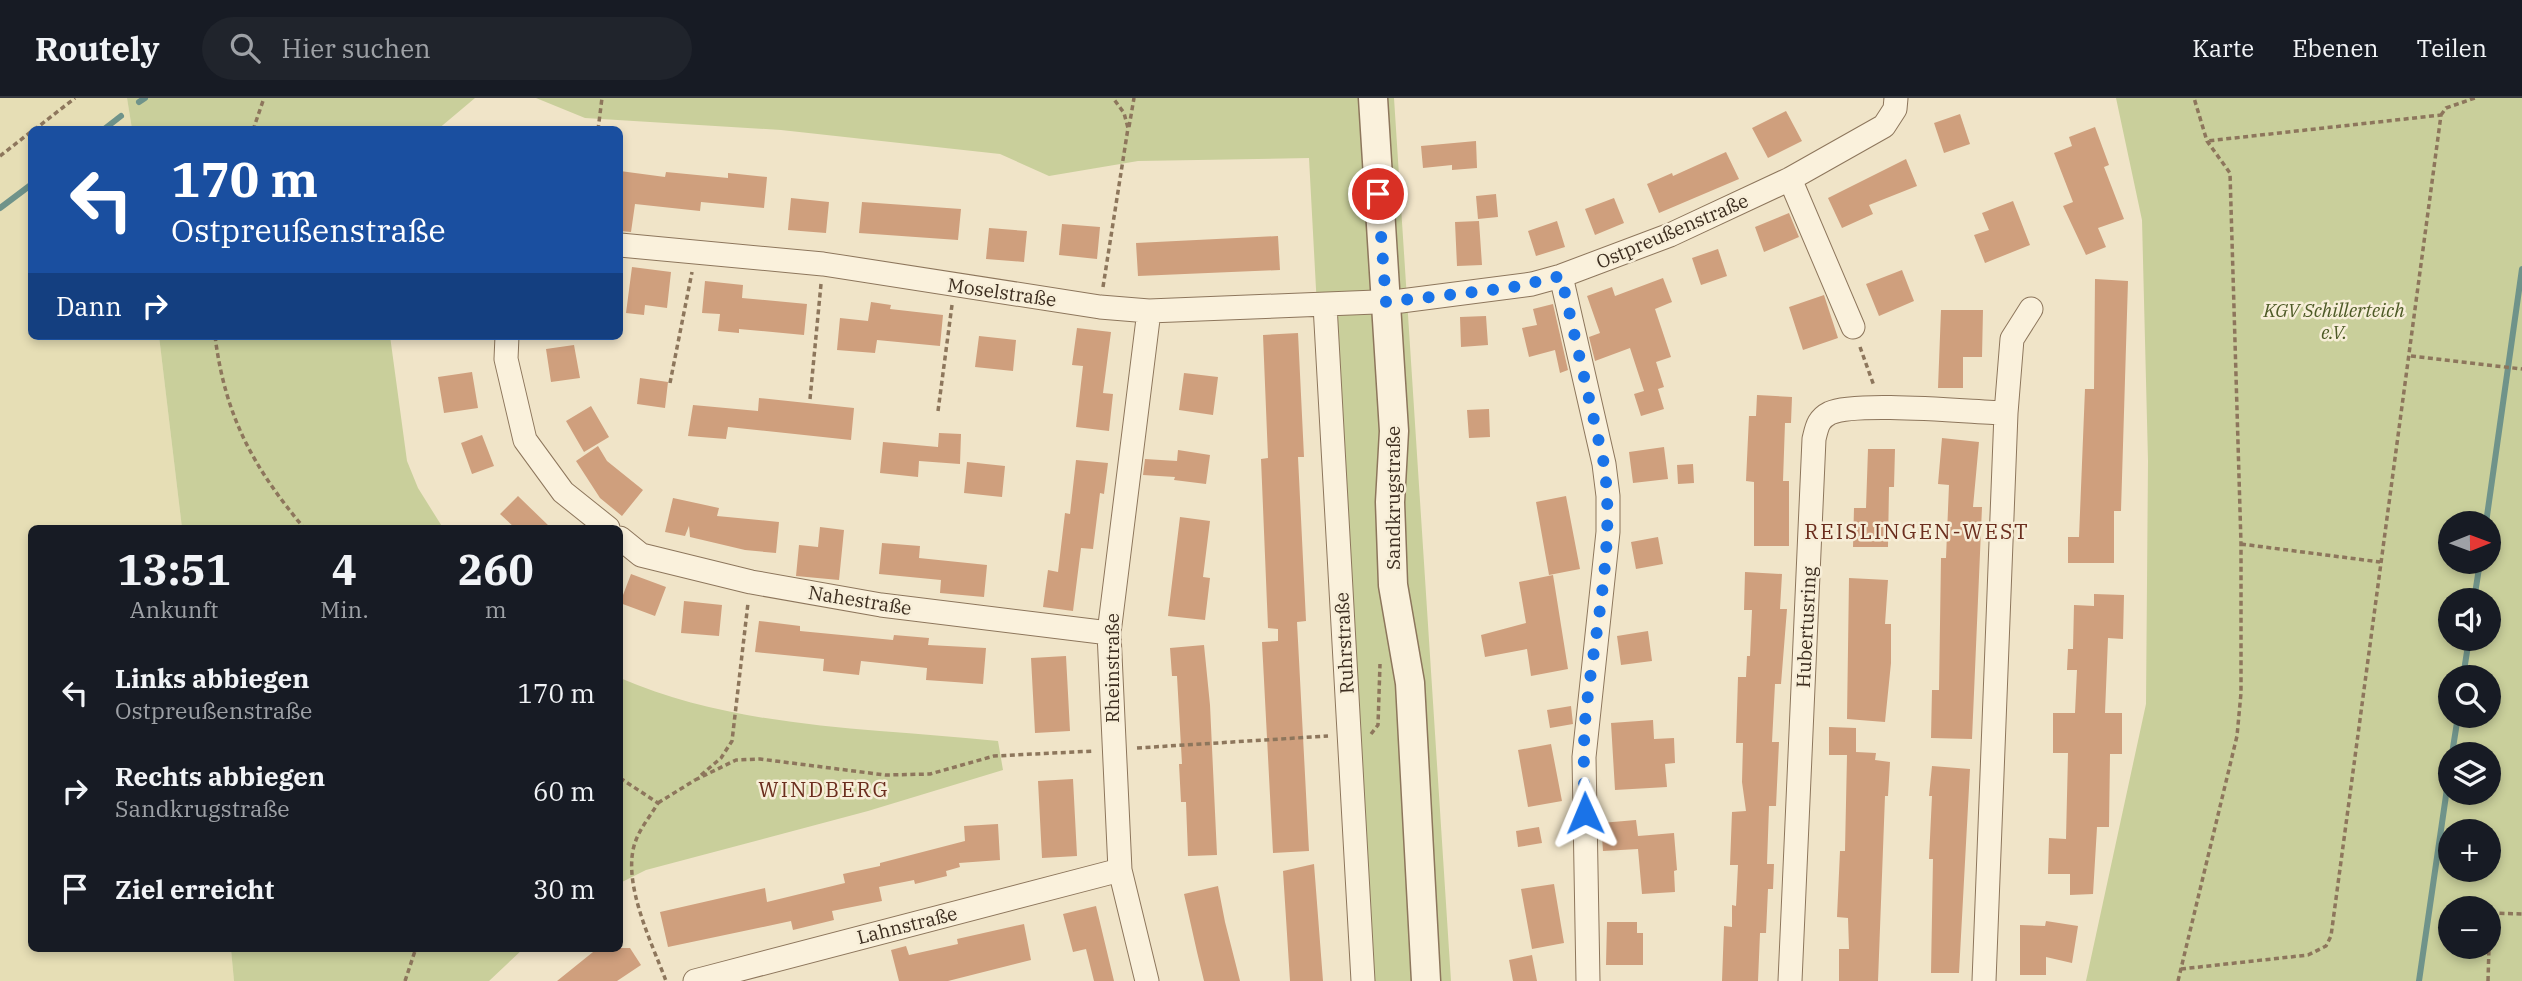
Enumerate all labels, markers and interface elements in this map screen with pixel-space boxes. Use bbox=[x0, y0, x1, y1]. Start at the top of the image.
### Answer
search box bbox=[202, 17, 692, 80]
text: Routely bbox=[35, 27, 160, 70]
icon: search bbox=[226, 29, 264, 67]
text: Hier suchen bbox=[282, 31, 431, 65]
text: Karte bbox=[2192, 32, 2254, 64]
text: Ebenen bbox=[2292, 32, 2379, 64]
text: Teilen bbox=[2417, 32, 2487, 64]
text: 170 m bbox=[171, 147, 318, 210]
icon: left bbox=[56, 154, 147, 245]
pin bbox=[1348, 164, 1408, 224]
icon: arrive bbox=[1359, 175, 1397, 213]
street label: Ostpreußenstraße bbox=[1592, 188, 1752, 274]
text: Ostpreußenstraße bbox=[171, 209, 446, 251]
street label: Moselstraße bbox=[946, 273, 1058, 311]
icon: right bbox=[136, 287, 174, 325]
text: Dann bbox=[56, 289, 122, 323]
park label: KGV Schillerteich e.V. bbox=[2262, 298, 2405, 344]
street label: Sandkrugstraße bbox=[1381, 426, 1405, 570]
north arrow bbox=[2438, 511, 2501, 574]
map controls bbox=[2438, 511, 2501, 959]
district label: REISLINGEN-WEST bbox=[1804, 517, 2030, 545]
text: 13:51 bbox=[117, 542, 231, 597]
text: 4 bbox=[332, 542, 357, 597]
text: 260 bbox=[458, 542, 534, 597]
street label: Hubertusring bbox=[1791, 565, 1821, 688]
street label: Nahestraße bbox=[807, 580, 913, 620]
button: sound bbox=[2438, 588, 2501, 651]
street label: Ruhrstraße bbox=[1329, 592, 1359, 694]
text: Ankunft bbox=[130, 594, 218, 624]
text: Min. bbox=[320, 594, 369, 624]
text: m bbox=[485, 594, 507, 624]
street label: Rheinstraße bbox=[1100, 613, 1124, 723]
text: Links abbiegen bbox=[115, 661, 310, 695]
button: search bbox=[2438, 665, 2501, 728]
icon: left bbox=[56, 674, 94, 712]
text: 170 m bbox=[517, 676, 595, 710]
text: Ostpreußenstraße bbox=[115, 695, 312, 725]
button: layers bbox=[2438, 742, 2501, 805]
text: Rechts abbiegen bbox=[115, 759, 325, 793]
icon: right bbox=[56, 772, 94, 810]
text: 60 m bbox=[533, 774, 595, 808]
district label: WINDBERG bbox=[758, 775, 890, 803]
position arrow bbox=[1548, 776, 1622, 850]
text: Sandkrugstraße bbox=[115, 793, 290, 823]
button: + bbox=[2438, 819, 2501, 882]
icon: arrive bbox=[56, 870, 94, 908]
text: Ziel erreicht bbox=[115, 872, 274, 906]
text: 30 m bbox=[533, 872, 595, 906]
button: − bbox=[2438, 896, 2501, 959]
street label: Lahnstraße bbox=[854, 901, 960, 949]

